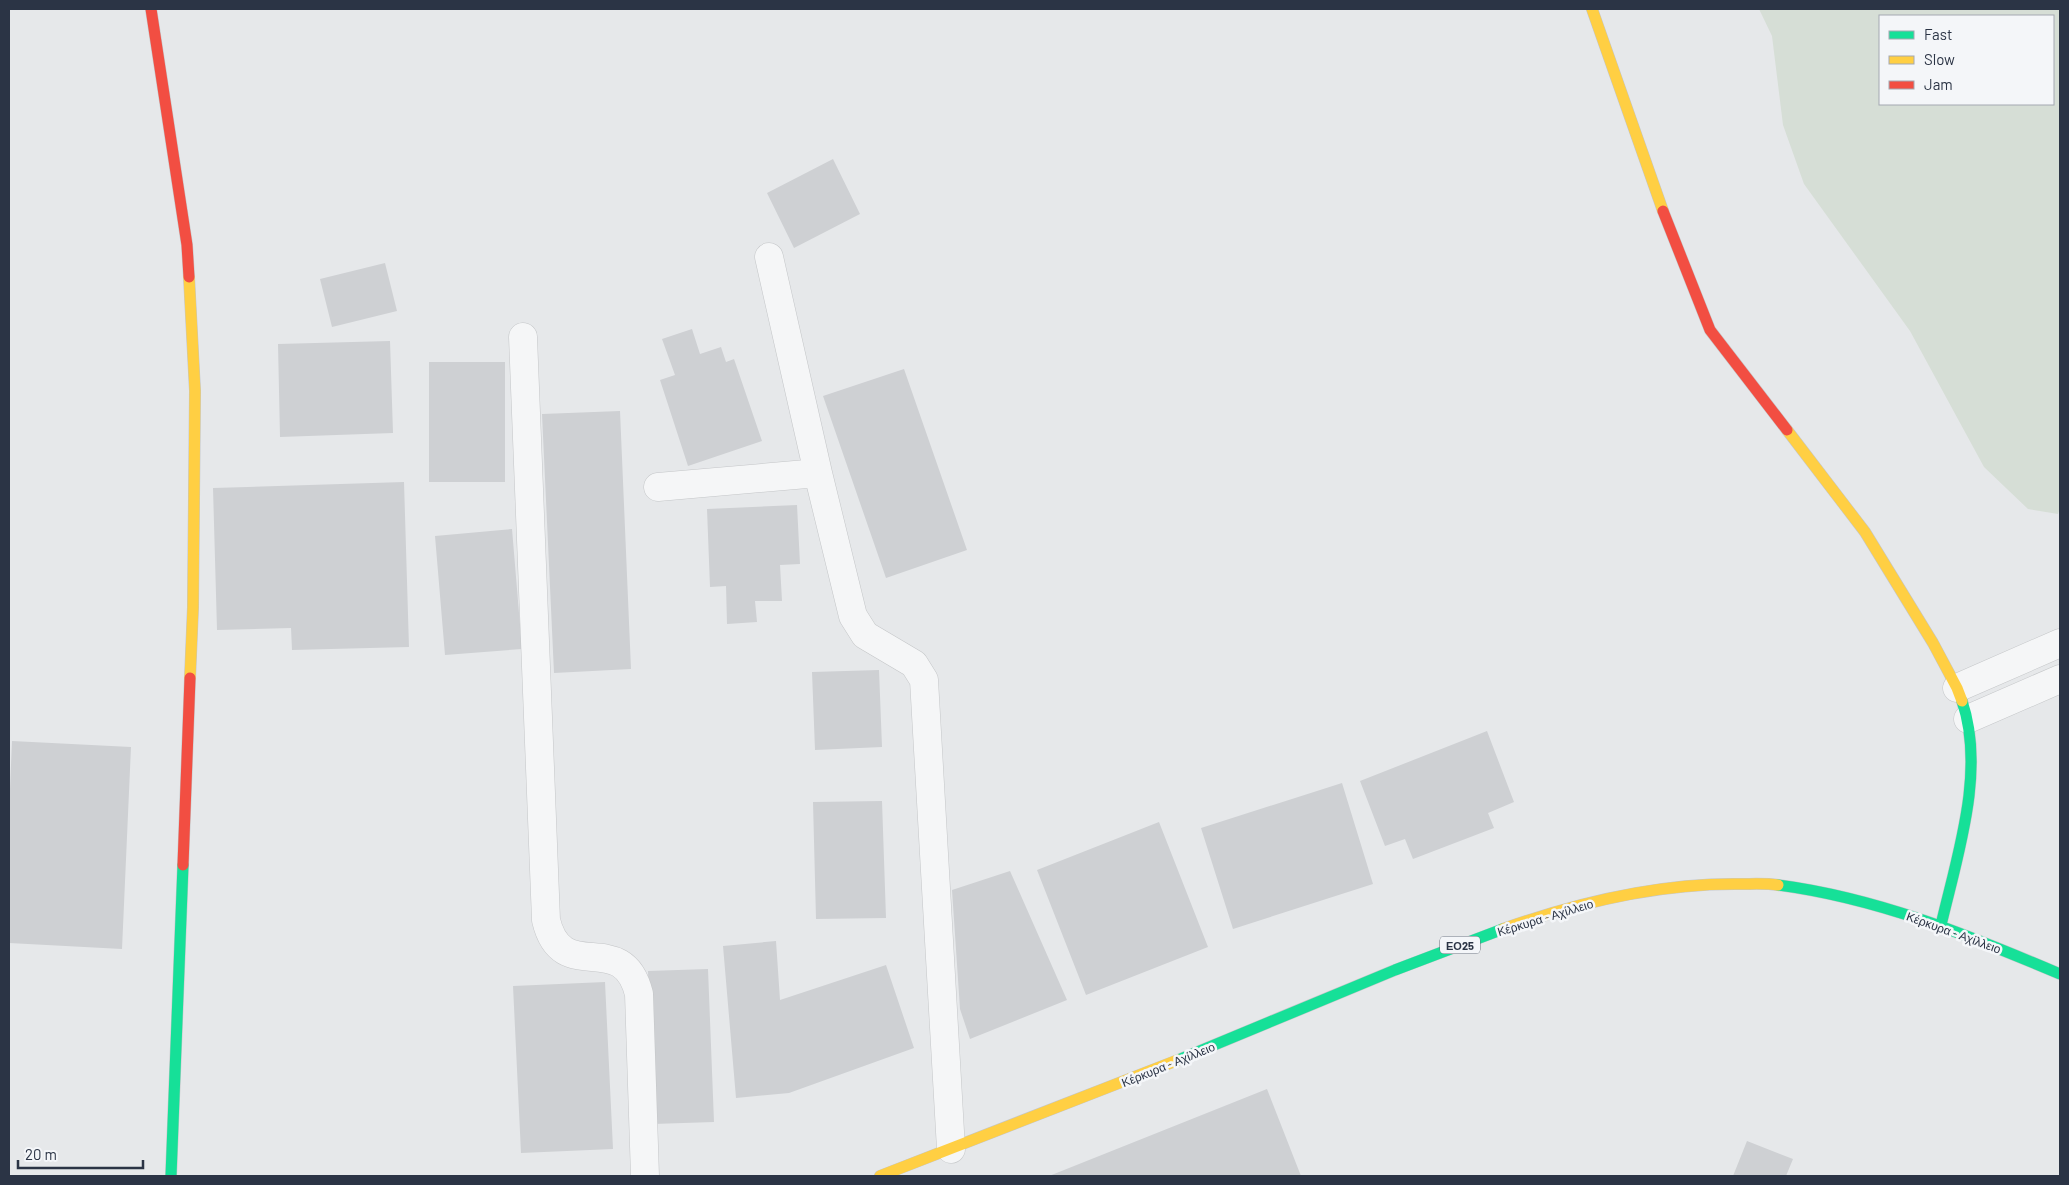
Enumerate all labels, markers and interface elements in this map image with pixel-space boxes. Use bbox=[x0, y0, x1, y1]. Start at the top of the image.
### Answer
legend bbox=[1879, 15, 2054, 105]
text: Fast bbox=[1924, 25, 1952, 43]
text: Slow bbox=[1924, 50, 1955, 68]
text: Jam bbox=[1924, 75, 1953, 93]
street label: Κέρκυρα - Αχίλλειο bbox=[1495, 896, 1595, 939]
street label: Κέρκυρα - Αχίλλειο bbox=[1905, 908, 2003, 957]
road number: ΕΟ25 bbox=[1440, 936, 1480, 954]
street label: Κέρκυρα - Αχίλλειο bbox=[1119, 1039, 1217, 1090]
scale bar bbox=[18, 1138, 142, 1170]
text: 20 m bbox=[25, 1145, 57, 1163]

